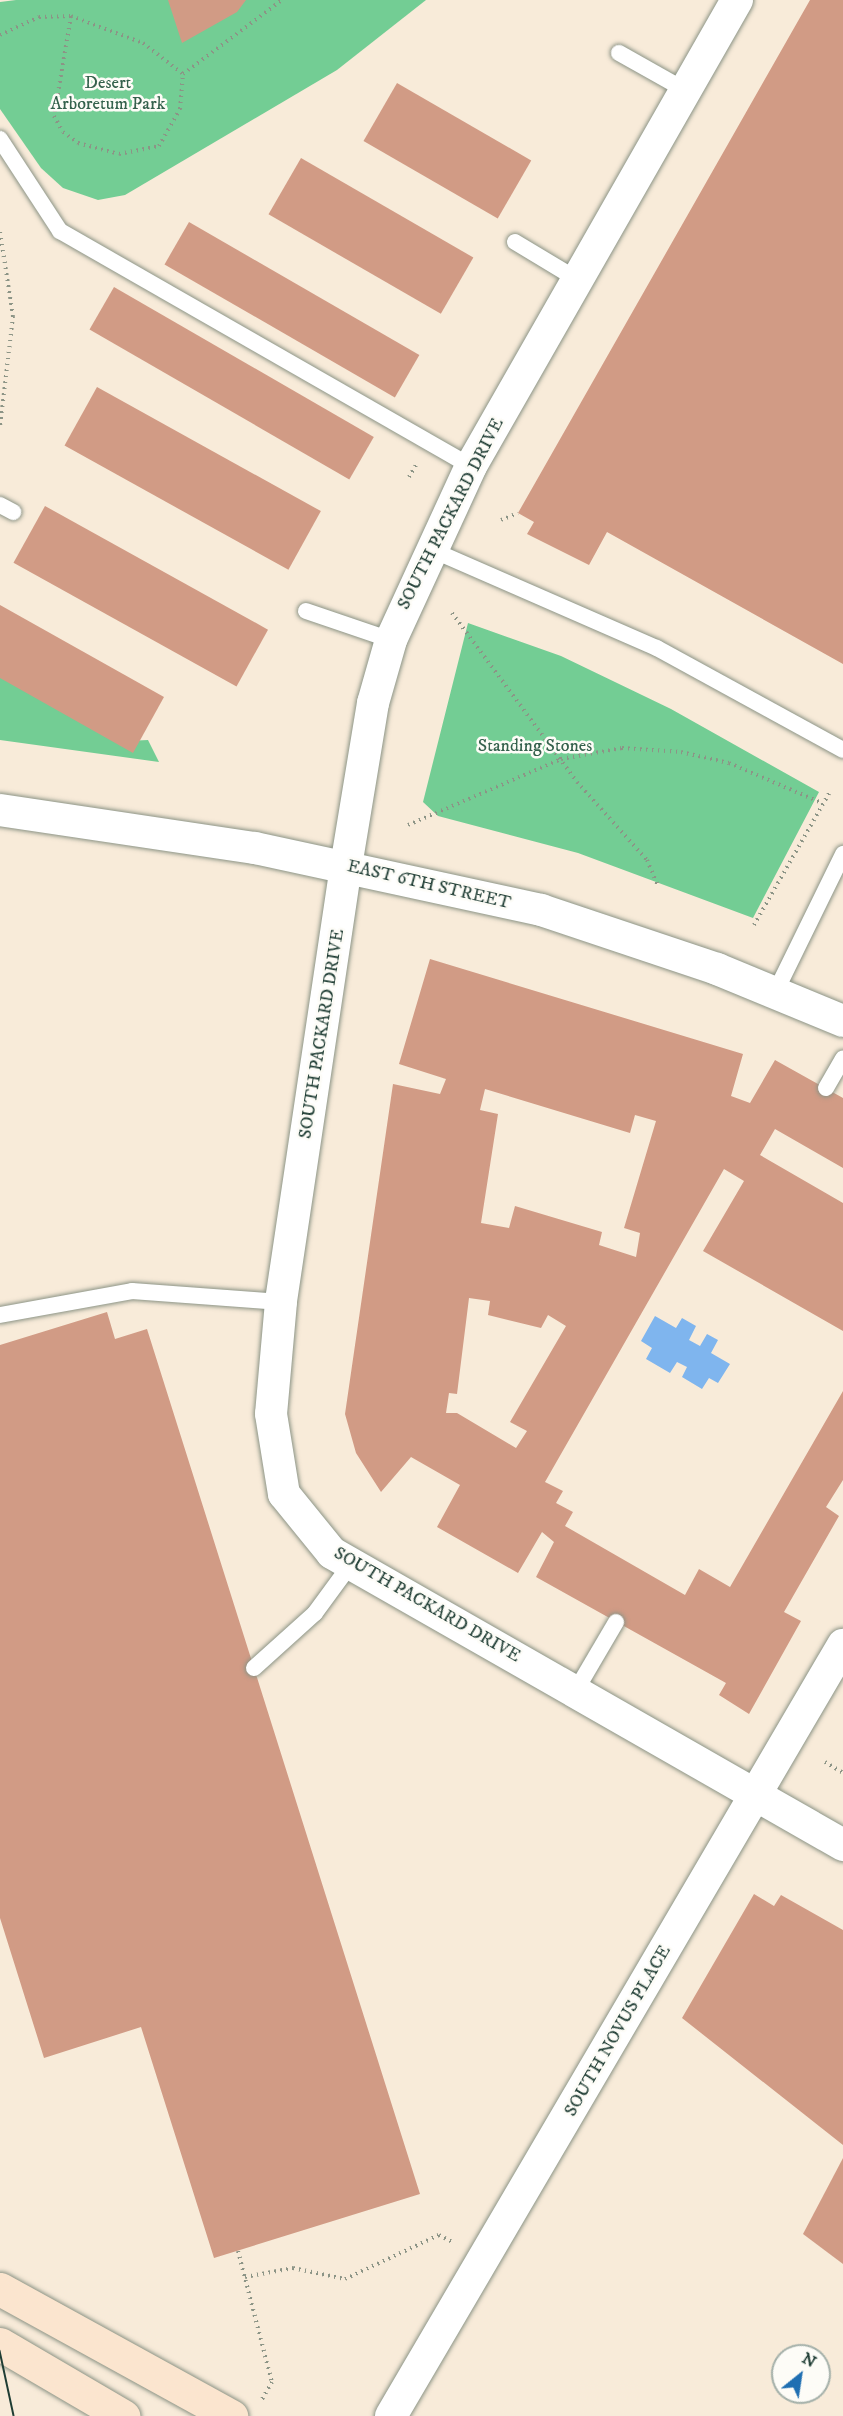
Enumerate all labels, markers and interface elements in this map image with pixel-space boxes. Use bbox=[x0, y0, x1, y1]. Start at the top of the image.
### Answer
park label: Desert Arboretum Park bbox=[51, 73, 165, 116]
street label: SOUTH PACKARD DRIVE bbox=[393, 415, 509, 613]
park label: Standing Stones bbox=[478, 735, 592, 757]
street label: EAST 6TH STREET bbox=[345, 856, 513, 914]
street label: SOUTH PACKARD DRIVE bbox=[295, 928, 349, 1140]
street label: SOUTH PACKARD DRIVE bbox=[330, 1543, 524, 1667]
street label: SOUTH NOVUS PLACE bbox=[560, 1942, 676, 2120]
north arrow bbox=[771, 2344, 831, 2404]
text: N bbox=[798, 2348, 820, 2372]

